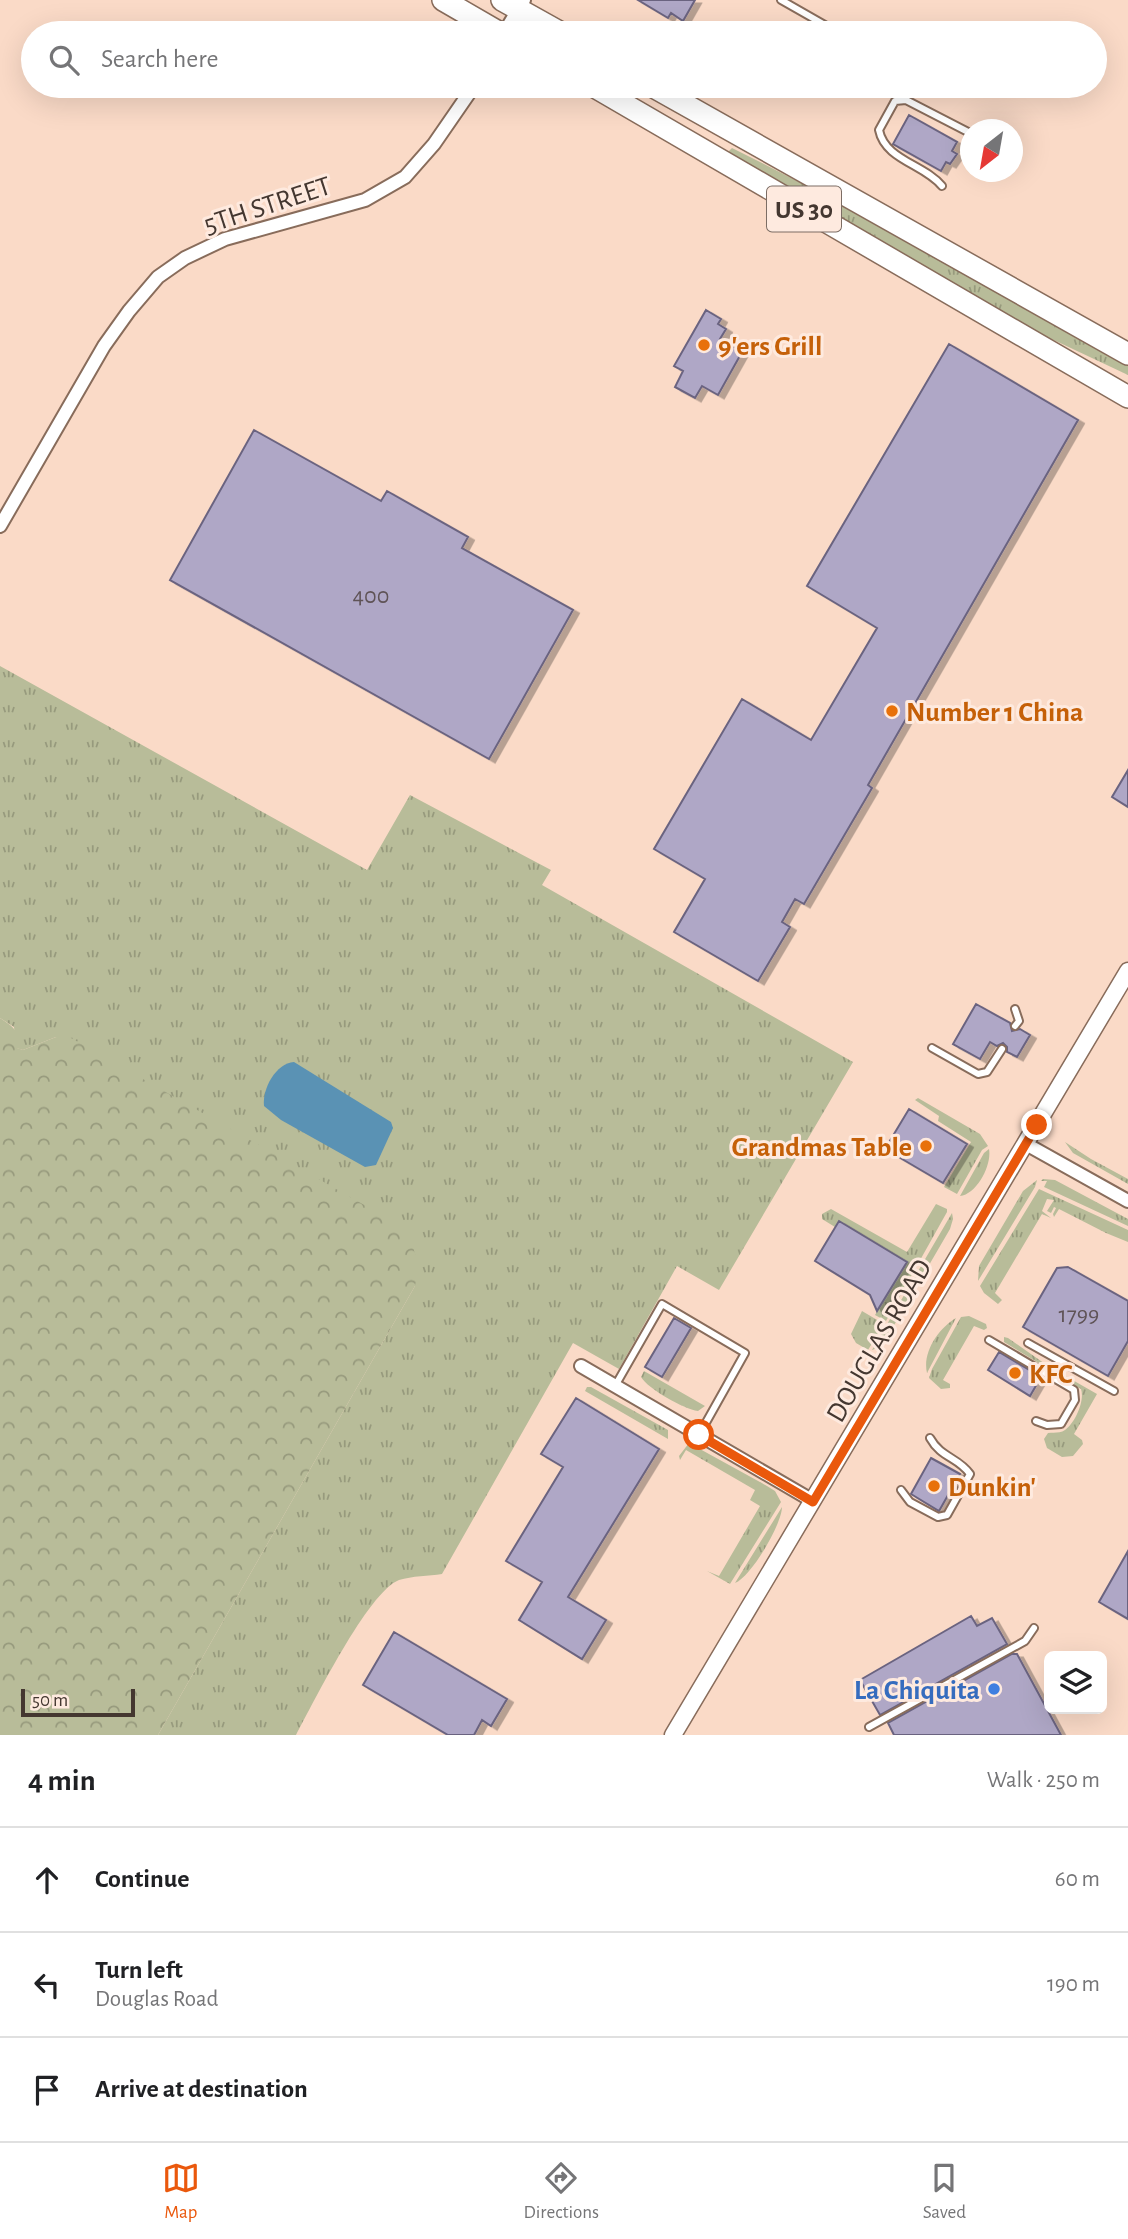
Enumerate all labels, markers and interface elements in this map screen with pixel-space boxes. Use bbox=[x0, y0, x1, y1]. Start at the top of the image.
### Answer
search box bbox=[21, 21, 1107, 98]
icon: search bbox=[45, 41, 83, 79]
text: Search here bbox=[101, 46, 219, 72]
north arrow bbox=[960, 119, 1023, 182]
street label: 5TH STREET bbox=[201, 172, 335, 240]
road number: US 30 bbox=[767, 186, 841, 232]
place label: 9'ers Grill bbox=[718, 333, 822, 361]
marker: 9'ers Grill bbox=[696, 337, 712, 353]
house number: 400 bbox=[353, 584, 389, 608]
place label: Number 1 China bbox=[906, 699, 1083, 727]
marker: Number 1 China bbox=[884, 703, 900, 719]
route end bbox=[1021, 1109, 1052, 1140]
place label: Grandmas Table bbox=[731, 1134, 912, 1162]
marker: Grandmas Table bbox=[918, 1138, 934, 1154]
street label: DOUGLAS ROAD bbox=[822, 1255, 938, 1427]
house number: 1799 bbox=[1059, 1303, 1099, 1327]
place label: KFC bbox=[1029, 1361, 1073, 1389]
marker: KFC bbox=[1007, 1365, 1023, 1381]
route start bbox=[683, 1419, 714, 1450]
place label: Dunkin' bbox=[948, 1474, 1036, 1502]
marker: Dunkin' bbox=[926, 1478, 942, 1494]
map controls bbox=[1044, 1651, 1107, 1714]
button: layers bbox=[1044, 1651, 1107, 1714]
place label: La Chiquita bbox=[854, 1677, 980, 1705]
marker: La Chiquita bbox=[986, 1681, 1002, 1697]
scale bar bbox=[21, 1686, 135, 1718]
text: 50 m bbox=[32, 1691, 68, 1710]
text: 4 min bbox=[28, 1766, 96, 1796]
text: Walk · 250 m bbox=[987, 1769, 1100, 1792]
icon: ahead bbox=[28, 1861, 66, 1899]
text: Continue bbox=[95, 1866, 190, 1892]
text: 60 m bbox=[1055, 1868, 1100, 1891]
text: Turn left bbox=[95, 1957, 183, 1983]
icon: left bbox=[28, 1966, 66, 2004]
text: 190 m bbox=[1047, 1973, 1100, 1996]
text: Douglas Road bbox=[95, 1988, 218, 2011]
icon: arrive bbox=[28, 2071, 66, 2109]
text: Arrive at destination bbox=[95, 2076, 308, 2102]
tab: Map bbox=[162, 2159, 200, 2224]
tab: Directions bbox=[523, 2159, 599, 2224]
tab: Saved bbox=[923, 2159, 966, 2224]

